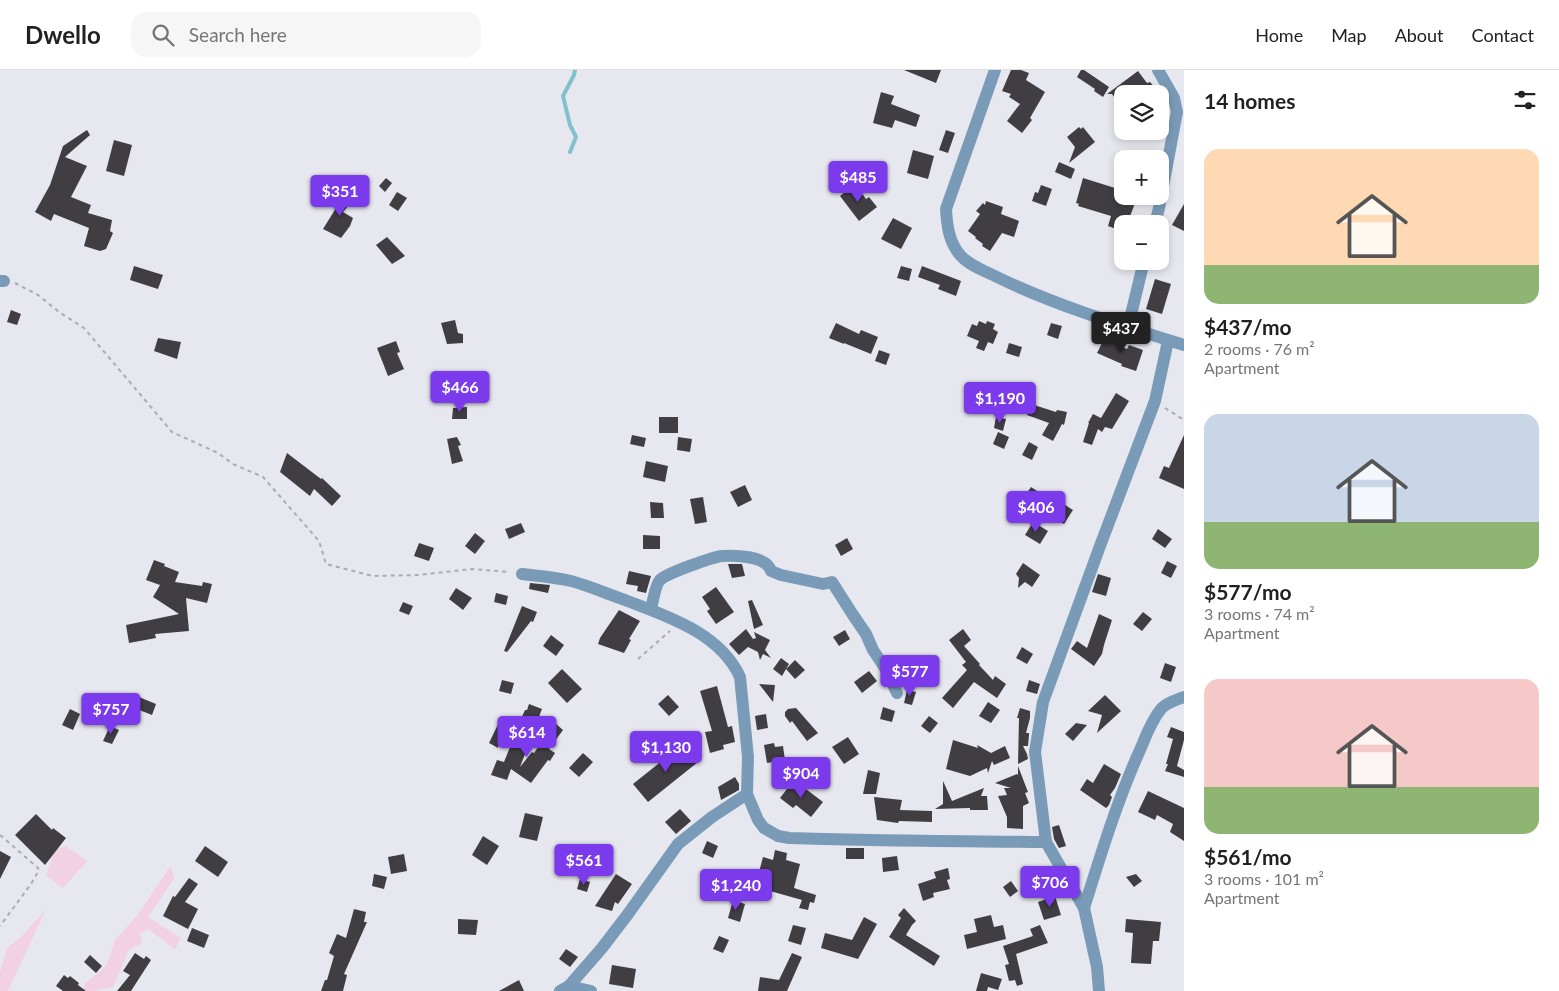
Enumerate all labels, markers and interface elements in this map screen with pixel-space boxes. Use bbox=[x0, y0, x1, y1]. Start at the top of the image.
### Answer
search box bbox=[131, 12, 481, 57]
text: Dwello bbox=[25, 20, 101, 49]
icon: search bbox=[149, 21, 177, 49]
text: Search here bbox=[189, 23, 287, 46]
text: Home bbox=[1255, 24, 1303, 46]
text: Map bbox=[1331, 24, 1367, 46]
text: About bbox=[1395, 24, 1444, 46]
text: Contact bbox=[1472, 24, 1534, 46]
map controls bbox=[1114, 85, 1169, 270]
button: layers bbox=[1114, 85, 1169, 140]
icon: filters bbox=[1511, 86, 1539, 114]
text: 14 homes bbox=[1204, 88, 1295, 113]
button: + bbox=[1114, 150, 1169, 205]
pin: $485 bbox=[828, 160, 888, 203]
text: $485 bbox=[839, 167, 877, 186]
pin: $351 bbox=[310, 174, 370, 217]
text: $351 bbox=[321, 181, 359, 200]
icon: home bbox=[1327, 181, 1417, 271]
button: − bbox=[1114, 215, 1169, 270]
pin: $437 bbox=[1091, 312, 1151, 354]
text: $437/mo bbox=[1204, 314, 1292, 339]
text: $437 bbox=[1102, 318, 1140, 337]
text: 2 rooms · 76 m² bbox=[1204, 339, 1315, 358]
text: Apartment bbox=[1204, 358, 1279, 377]
pin: $466 bbox=[430, 370, 490, 413]
text: $466 bbox=[441, 377, 479, 396]
pin: $1,190 bbox=[959, 382, 1041, 424]
text: $1,190 bbox=[975, 388, 1025, 407]
icon: home bbox=[1327, 446, 1417, 536]
pin: $406 bbox=[1006, 490, 1066, 533]
text: $406 bbox=[1017, 497, 1055, 516]
text: $577/mo bbox=[1204, 579, 1292, 604]
text: 3 rooms · 74 m² bbox=[1204, 604, 1315, 623]
text: Apartment bbox=[1204, 623, 1279, 642]
pin: $577 bbox=[880, 654, 940, 697]
text: $577 bbox=[891, 661, 929, 680]
pin: $757 bbox=[81, 692, 141, 735]
text: $757 bbox=[92, 699, 130, 718]
icon: home bbox=[1327, 711, 1417, 801]
pin: $614 bbox=[497, 716, 557, 758]
text: $614 bbox=[508, 722, 546, 741]
pin: $1,130 bbox=[625, 730, 707, 773]
text: $1,130 bbox=[641, 737, 691, 756]
pin: $904 bbox=[771, 756, 831, 799]
text: $904 bbox=[782, 763, 820, 782]
pin: $561 bbox=[554, 844, 614, 886]
text: $561/mo bbox=[1204, 844, 1292, 869]
text: $561 bbox=[565, 850, 603, 869]
pin: $706 bbox=[1020, 866, 1080, 908]
pin: $1,240 bbox=[695, 868, 777, 911]
text: 3 rooms · 101 m² bbox=[1204, 869, 1324, 888]
text: $706 bbox=[1031, 872, 1069, 891]
text: $1,240 bbox=[711, 875, 761, 894]
text: Apartment bbox=[1204, 888, 1279, 907]

